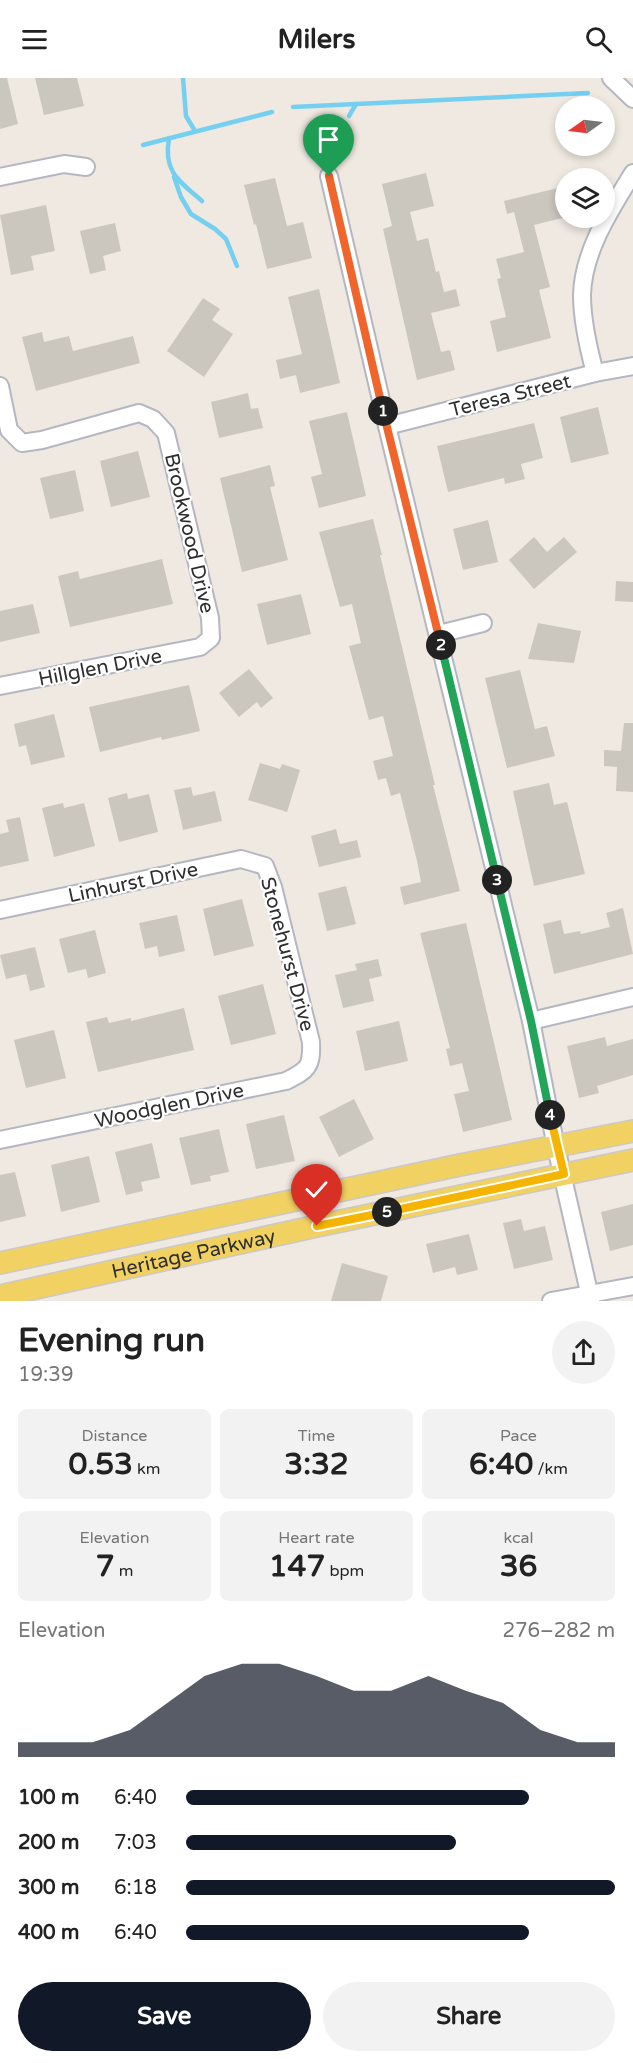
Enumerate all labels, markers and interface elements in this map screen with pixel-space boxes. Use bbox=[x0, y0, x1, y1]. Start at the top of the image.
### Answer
icon: menu bbox=[18, 23, 51, 56]
text: Milers bbox=[278, 23, 355, 56]
icon: search bbox=[582, 23, 615, 56]
north arrow bbox=[555, 96, 615, 156]
map controls bbox=[555, 96, 615, 228]
pin bbox=[303, 114, 354, 176]
icon: arrive bbox=[312, 123, 345, 156]
button: layers bbox=[555, 168, 615, 228]
street label: Teresa Street bbox=[447, 369, 574, 423]
pin: 1 bbox=[368, 396, 398, 426]
text: 1 bbox=[378, 401, 388, 421]
street label: Brookwood Drive bbox=[159, 451, 219, 616]
pin: 2 bbox=[426, 630, 456, 660]
text: 2 bbox=[436, 635, 446, 655]
street label: Hillglen Drive bbox=[36, 644, 164, 692]
street label: Linhurst Drive bbox=[66, 857, 200, 908]
pin: 3 bbox=[482, 865, 512, 895]
text: 3 bbox=[492, 870, 502, 890]
street label: Stonehurst Drive bbox=[255, 875, 319, 1034]
street label: Woodglen Drive bbox=[92, 1078, 246, 1133]
pin: 4 bbox=[535, 1100, 565, 1130]
text: 4 bbox=[545, 1105, 555, 1125]
pin bbox=[291, 1164, 342, 1226]
icon: check bbox=[300, 1173, 333, 1206]
pin: 5 bbox=[372, 1197, 402, 1227]
text: 5 bbox=[382, 1202, 392, 1222]
street label: Heritage Parkway bbox=[109, 1224, 278, 1284]
text: Evening run bbox=[18, 1321, 205, 1360]
button: share bbox=[552, 1321, 615, 1384]
text: 19:39 bbox=[18, 1363, 73, 1387]
text: Distance bbox=[82, 1426, 147, 1446]
text: Time bbox=[298, 1426, 335, 1446]
text: Pace bbox=[500, 1426, 537, 1446]
text: 0.53 bbox=[69, 1446, 133, 1483]
text: 3:32 bbox=[284, 1446, 349, 1483]
text: 6:40 bbox=[469, 1446, 533, 1483]
text: km bbox=[133, 1459, 160, 1479]
text: /km bbox=[533, 1459, 568, 1479]
text: Elevation bbox=[80, 1528, 149, 1548]
text: Heart rate bbox=[278, 1528, 355, 1548]
text: kcal bbox=[503, 1528, 534, 1548]
text: 7 bbox=[96, 1548, 114, 1585]
text: 147 bbox=[269, 1548, 325, 1585]
text: 36 bbox=[500, 1548, 537, 1585]
text: m bbox=[114, 1561, 133, 1581]
text: bpm bbox=[325, 1561, 364, 1581]
text: Elevation bbox=[18, 1619, 105, 1643]
text: 276–282 m bbox=[502, 1619, 615, 1643]
text: 100 m bbox=[18, 1786, 79, 1810]
text: 6:40 bbox=[114, 1786, 157, 1810]
text: 200 m bbox=[18, 1831, 79, 1855]
text: 7:03 bbox=[114, 1831, 157, 1855]
text: 300 m bbox=[18, 1876, 79, 1900]
text: 6:18 bbox=[114, 1876, 157, 1900]
text: 400 m bbox=[18, 1921, 79, 1945]
text: 6:40 bbox=[114, 1921, 157, 1945]
button: Save bbox=[18, 1982, 311, 2051]
button: Share bbox=[323, 1982, 615, 2051]

